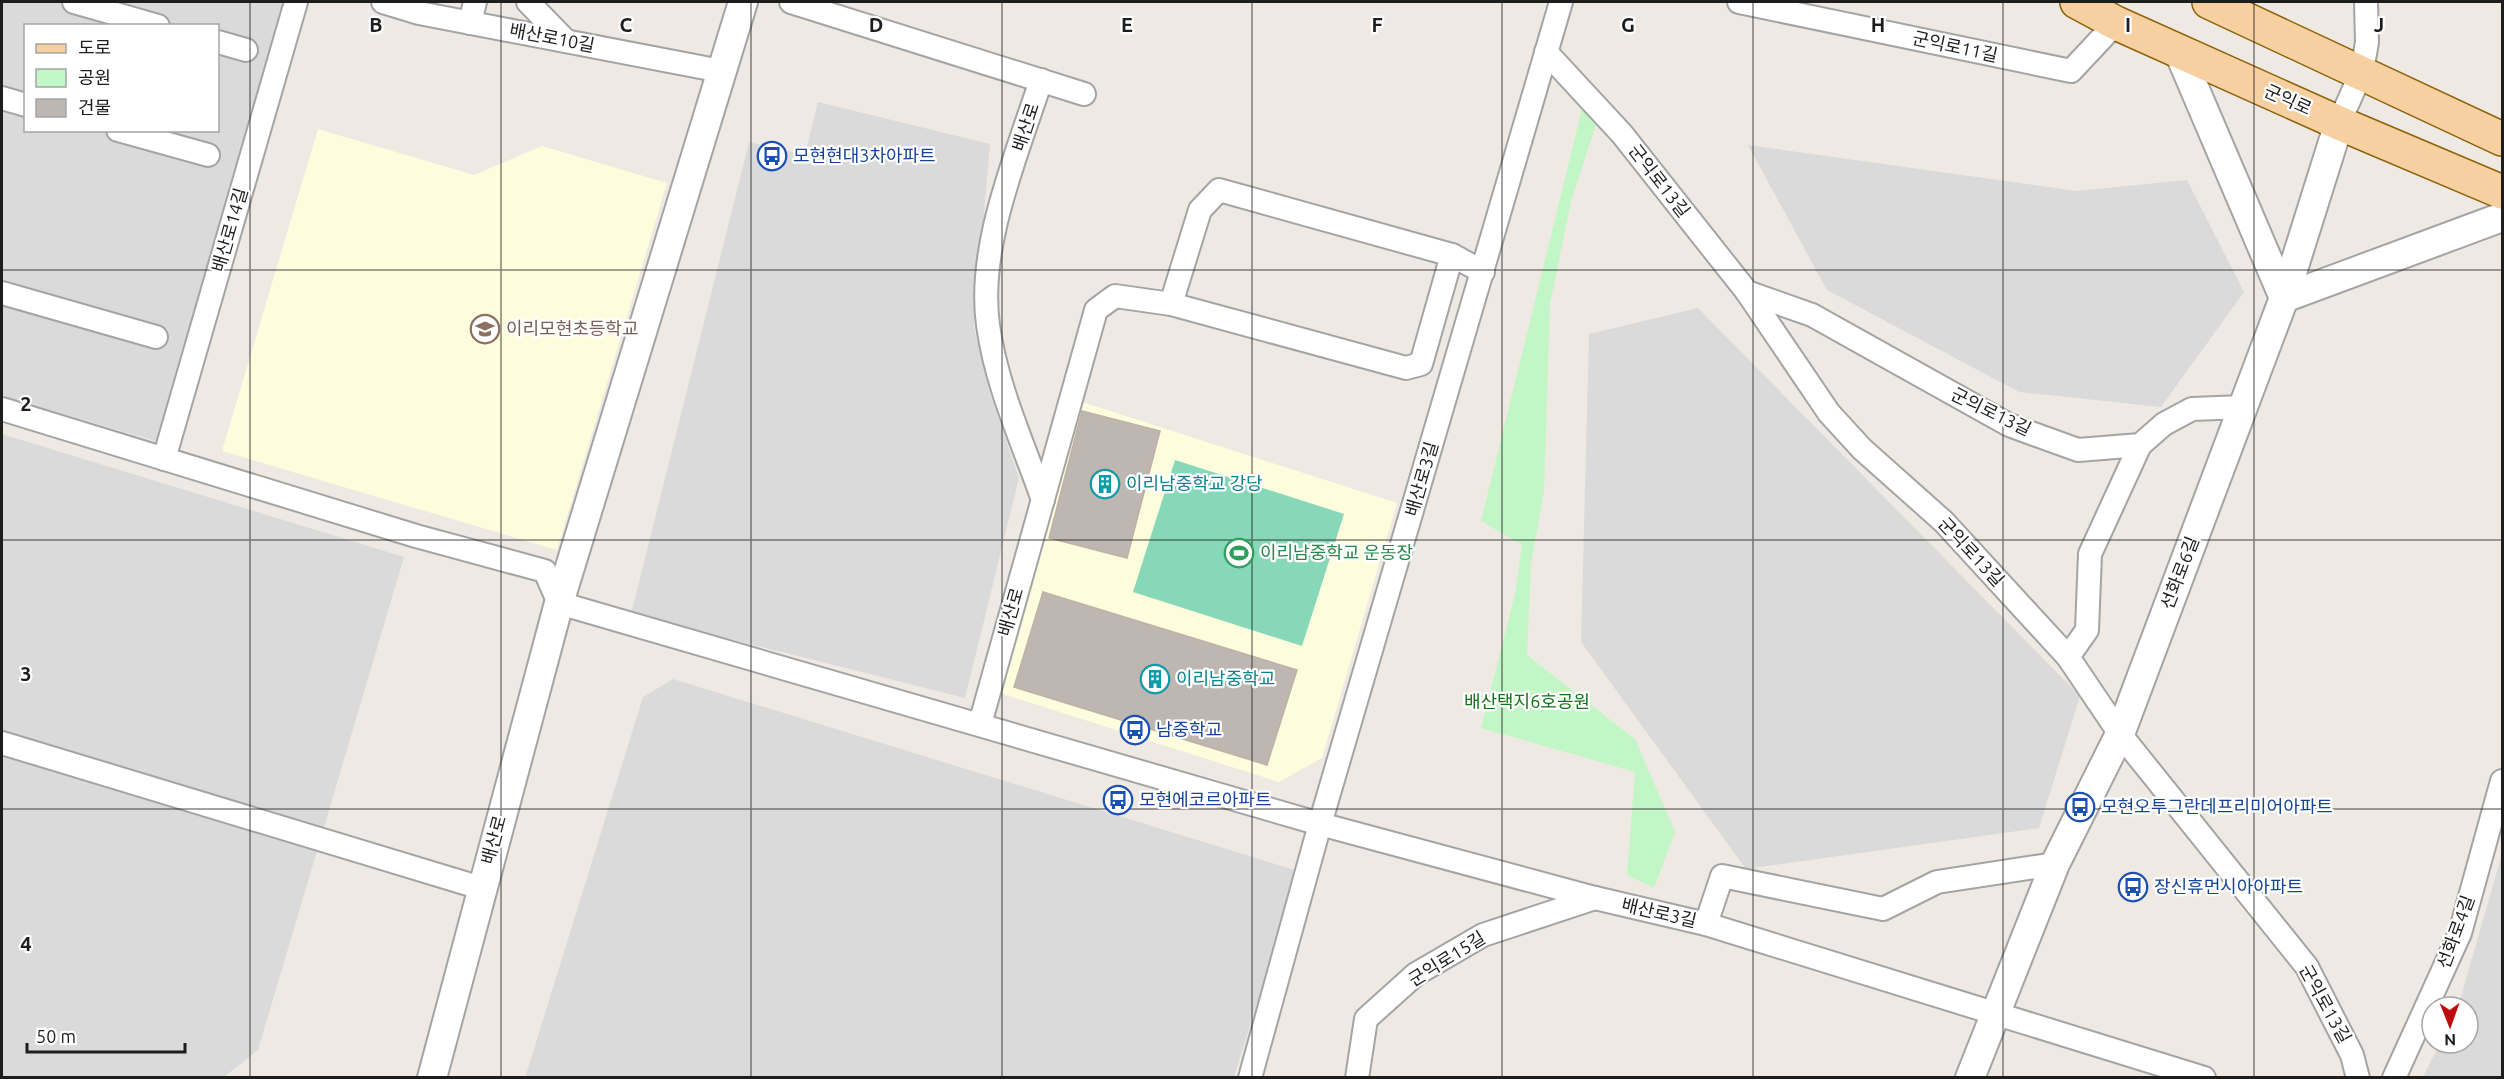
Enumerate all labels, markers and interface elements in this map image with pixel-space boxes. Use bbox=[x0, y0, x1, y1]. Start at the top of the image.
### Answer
text: B bbox=[369, 13, 383, 36]
text: C bbox=[620, 13, 633, 36]
text: D bbox=[869, 13, 883, 36]
text: E bbox=[1121, 13, 1133, 36]
text: F bbox=[1371, 13, 1383, 36]
text: G bbox=[1621, 13, 1635, 36]
text: H bbox=[1871, 13, 1885, 36]
text: I bbox=[2125, 13, 2131, 36]
text: J bbox=[2374, 13, 2384, 36]
street label: 배산로10길 bbox=[508, 19, 597, 55]
legend bbox=[24, 24, 219, 132]
street label: 군익로11길 bbox=[1911, 27, 2000, 65]
text: 도로 bbox=[78, 37, 111, 57]
text: 공원 bbox=[78, 67, 111, 87]
street label: 군익로 bbox=[2262, 80, 2315, 118]
text: 건물 bbox=[78, 97, 111, 117]
street label: 배산로 bbox=[1008, 100, 1042, 153]
bus stop icon: 모현현대3차아파트 bbox=[756, 140, 788, 172]
street label: 군익로13길 bbox=[1625, 140, 1694, 221]
place label: 모현현대3차아파트 bbox=[793, 145, 936, 165]
street label: 배산로14길 bbox=[207, 185, 251, 274]
school or university icon: 이리모현초등학교 bbox=[469, 313, 501, 345]
place label: 이리모현초등학교 bbox=[506, 318, 638, 338]
street label: 군의로13길 bbox=[1948, 383, 2035, 439]
text: 2 bbox=[20, 392, 32, 415]
street label: 배산로3길 bbox=[1401, 439, 1441, 518]
building icon: 이리남중학교 강당 bbox=[1089, 468, 1121, 500]
place label: 이리남중학교 강당 bbox=[1126, 473, 1263, 493]
street label: 군익로13길 bbox=[1935, 513, 2009, 590]
street label: 선화로6길 bbox=[2156, 533, 2202, 612]
sports icon: 이리남중학교 운동장 bbox=[1223, 537, 1255, 569]
place label: 이리남중학교 운동장 bbox=[1260, 542, 1413, 562]
street label: 배산로 bbox=[994, 585, 1026, 638]
text: 3 bbox=[20, 662, 32, 685]
building icon: 이리남중학교 bbox=[1139, 663, 1171, 695]
place label: 이리남중학교 bbox=[1176, 668, 1275, 688]
park label: 배산택지6호공원 bbox=[1464, 691, 1590, 711]
bus stop icon: 남중학교 bbox=[1119, 714, 1151, 746]
place label: 남중학교 bbox=[1156, 719, 1222, 739]
bus stop icon: 모현에코르아파트 bbox=[1102, 784, 1134, 816]
place label: 모현에코르아파트 bbox=[1139, 789, 1271, 809]
bus stop icon: 모현오투그란데프리미어아파트 bbox=[2064, 791, 2096, 823]
place label: 모현오투그란데프리미어아파트 bbox=[2101, 796, 2333, 816]
street label: 배산로 bbox=[477, 813, 509, 866]
bus stop icon: 장신휴먼시아아파트 bbox=[2117, 871, 2149, 903]
place label: 장신휴먼시아아파트 bbox=[2154, 876, 2303, 896]
street label: 선화로4길 bbox=[2433, 892, 2478, 971]
street label: 배산로3길 bbox=[1620, 894, 1699, 930]
street label: 군익로15길 bbox=[1404, 927, 1488, 990]
text: 4 bbox=[20, 932, 32, 955]
street label: 군익로13길 bbox=[2296, 961, 2356, 1046]
north arrow bbox=[2420, 995, 2480, 1055]
scale bar bbox=[27, 1016, 184, 1054]
text: 50 m bbox=[36, 1026, 76, 1046]
text: N bbox=[2444, 1031, 2456, 1049]

